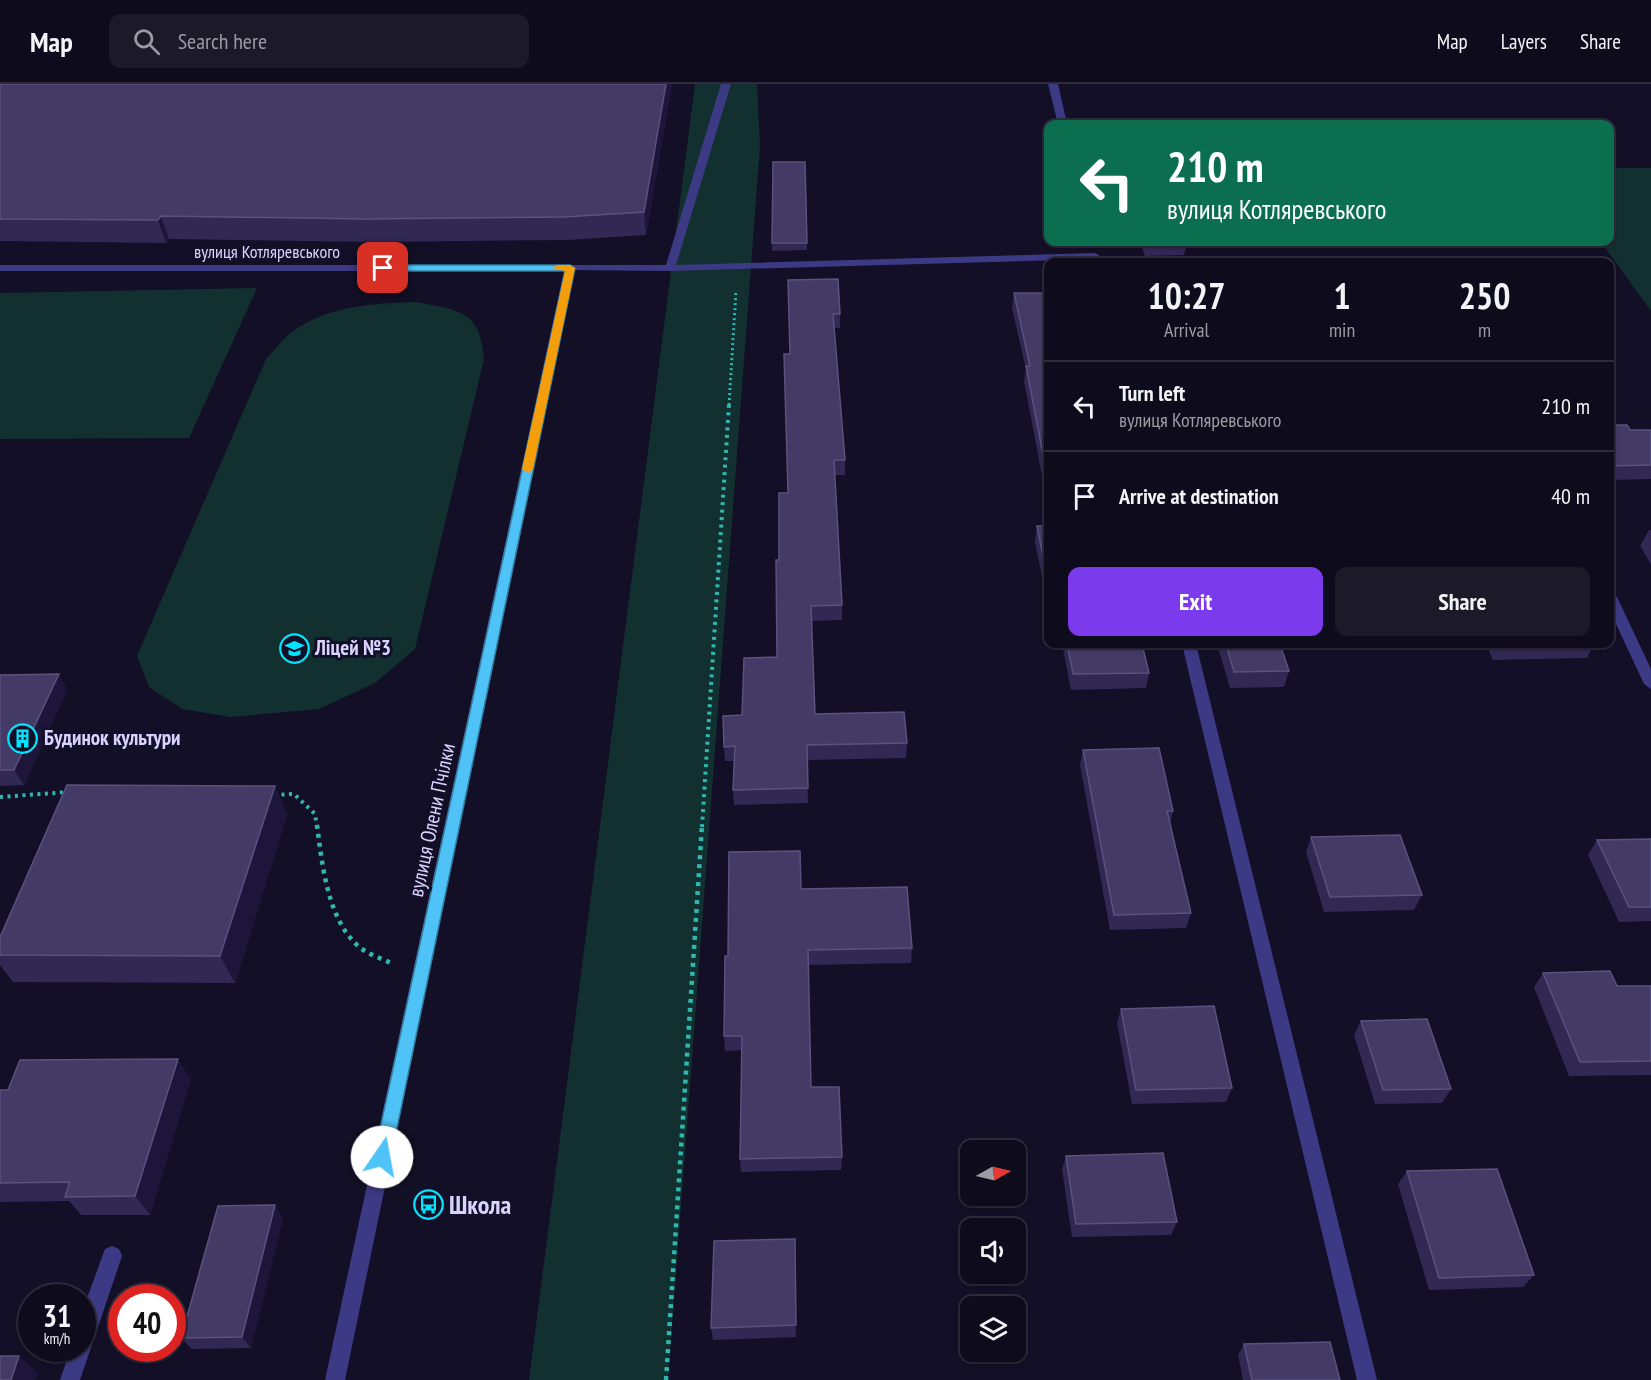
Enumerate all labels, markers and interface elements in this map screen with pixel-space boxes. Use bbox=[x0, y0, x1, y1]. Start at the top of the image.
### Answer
search box bbox=[109, 14, 529, 68]
text: Map bbox=[30, 23, 73, 60]
icon: search bbox=[130, 25, 163, 58]
text: Search here bbox=[178, 27, 267, 55]
text: Map bbox=[1437, 28, 1468, 55]
text: Layers bbox=[1501, 28, 1547, 55]
text: Share bbox=[1580, 28, 1621, 55]
text: 210 m bbox=[1167, 139, 1264, 194]
icon: left bbox=[1068, 144, 1146, 222]
text: вулиця Котляревського bbox=[1167, 192, 1386, 226]
street label: вулиця Котляревського bbox=[194, 240, 340, 263]
pin bbox=[357, 242, 408, 293]
icon: arrive bbox=[366, 251, 399, 284]
text: 10:27 bbox=[1148, 272, 1225, 319]
text: 1 bbox=[1333, 272, 1351, 319]
text: 250 bbox=[1459, 272, 1510, 319]
text: Arrival bbox=[1164, 317, 1209, 343]
text: min bbox=[1329, 317, 1355, 343]
text: m bbox=[1478, 317, 1491, 343]
text: Turn left bbox=[1119, 379, 1185, 407]
icon: left bbox=[1068, 390, 1101, 423]
text: 210 m bbox=[1541, 392, 1590, 420]
text: вулиця Котляревського bbox=[1119, 407, 1281, 433]
icon: arrive bbox=[1068, 480, 1101, 513]
text: Arrive at destination bbox=[1119, 482, 1279, 510]
text: 40 m bbox=[1551, 482, 1590, 510]
button: Exit bbox=[1068, 567, 1323, 636]
button: Share bbox=[1335, 567, 1590, 636]
school or university icon: Ліцей №3 bbox=[278, 632, 310, 664]
place label: Ліцей №3 bbox=[314, 634, 391, 661]
building icon: Будинок культури bbox=[7, 722, 39, 754]
place label: Будинок культури bbox=[44, 724, 180, 751]
street label: вулиця Олени Пчілки bbox=[402, 741, 461, 899]
position arrow bbox=[350, 1125, 414, 1189]
north arrow bbox=[960, 1140, 1026, 1206]
map controls bbox=[960, 1140, 1026, 1362]
place label: Школа bbox=[449, 1188, 511, 1221]
bus stop icon: Школа bbox=[412, 1189, 444, 1221]
button: sound bbox=[960, 1218, 1026, 1284]
speed limit sign: 40 bbox=[108, 1284, 186, 1362]
text: 31 bbox=[43, 1296, 71, 1335]
button: layers bbox=[960, 1296, 1026, 1362]
text: km/h bbox=[44, 1329, 70, 1348]

